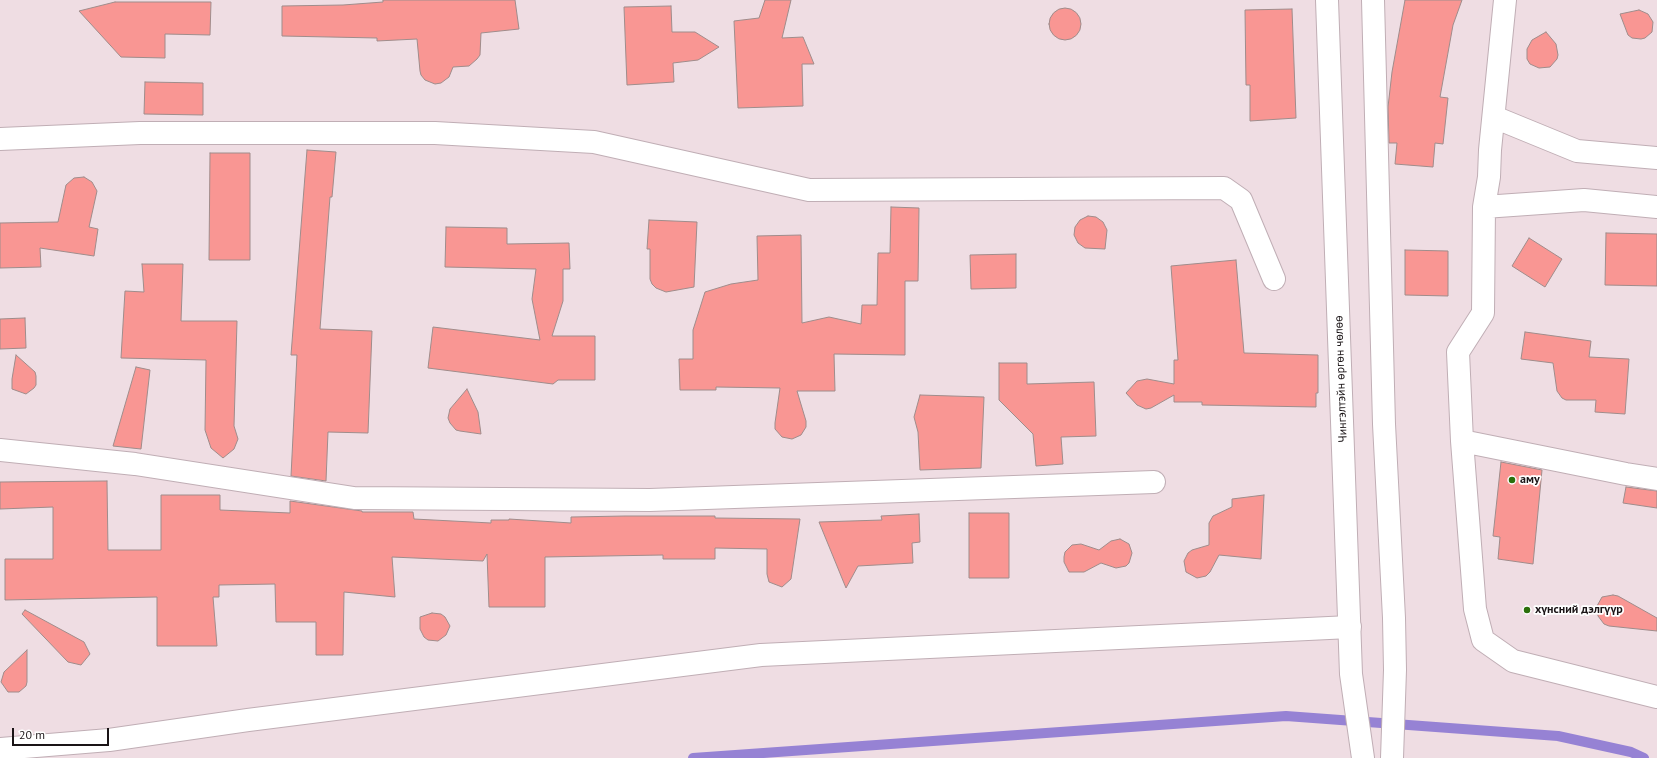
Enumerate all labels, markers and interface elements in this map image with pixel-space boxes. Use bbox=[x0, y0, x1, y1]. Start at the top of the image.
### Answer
street label: Чингэлтэйн өргөн чөлөө bbox=[1332, 315, 1350, 443]
place label: аму bbox=[1520, 473, 1540, 487]
marker: аму bbox=[1507, 475, 1517, 485]
place label: хүнсний дэлгүүр bbox=[1535, 603, 1623, 617]
marker: хүнсний дэлгүүр bbox=[1522, 605, 1532, 615]
scale bar bbox=[14, 720, 111, 746]
text: 20 m bbox=[19, 727, 45, 742]

